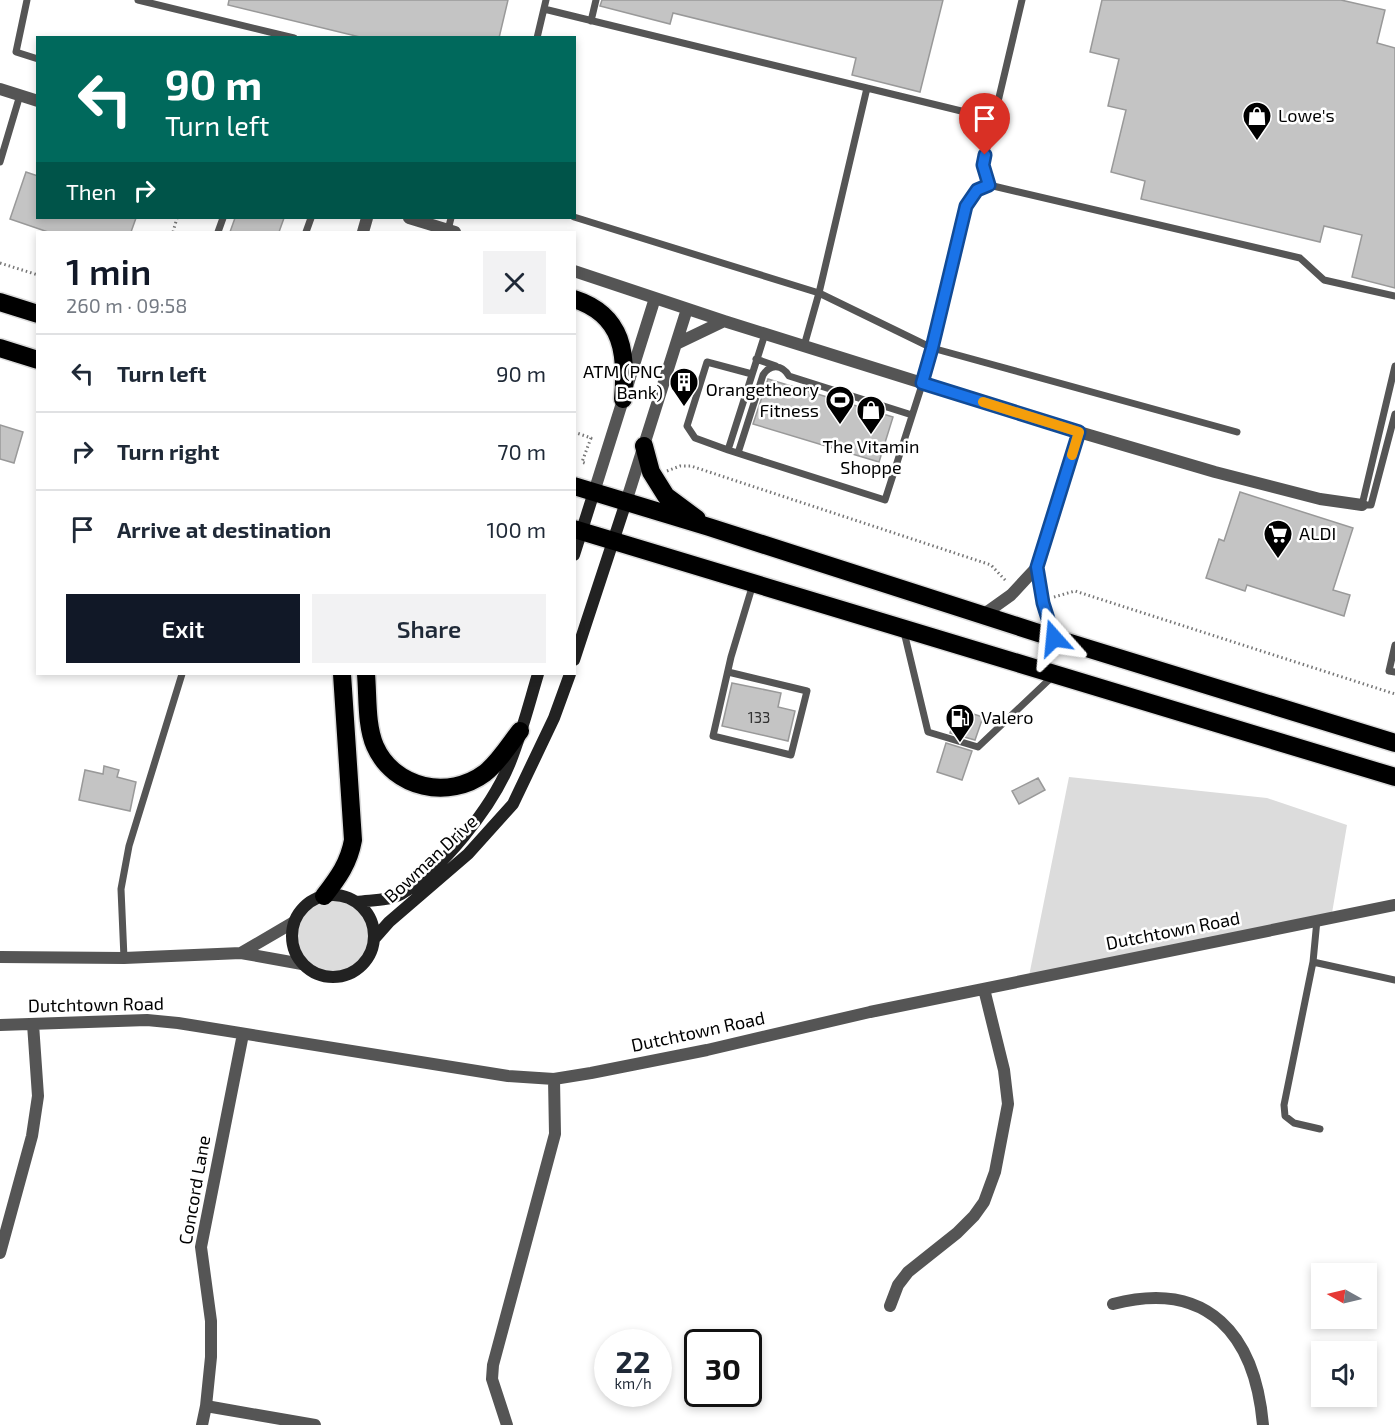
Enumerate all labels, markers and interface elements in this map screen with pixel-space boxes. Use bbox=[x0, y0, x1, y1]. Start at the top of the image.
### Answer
text: 90 m bbox=[165, 58, 262, 108]
icon: left bbox=[66, 60, 144, 138]
pin bbox=[959, 93, 1010, 155]
shop icon: Lowe's bbox=[1241, 100, 1273, 142]
icon: arrive bbox=[968, 102, 1001, 135]
place label: Lowe's bbox=[1278, 104, 1335, 126]
text: Turn left bbox=[165, 109, 269, 141]
icon: right bbox=[128, 174, 161, 207]
text: Then bbox=[66, 178, 116, 204]
text: 1 min bbox=[66, 249, 151, 292]
button: close bbox=[483, 251, 546, 314]
text: 260 m · 09:58 bbox=[66, 293, 187, 317]
icon: left bbox=[66, 357, 99, 390]
text: Turn left bbox=[117, 360, 206, 386]
text: 90 m bbox=[496, 360, 546, 386]
place label: ATM (PNC Bank) bbox=[583, 360, 663, 403]
building icon: ATM (PNC Bank) bbox=[668, 366, 700, 408]
place label: Orangetheory Fitness bbox=[706, 378, 819, 421]
sports icon: Orangetheory Fitness bbox=[824, 384, 856, 426]
shop icon: The Vitamin Shoppe bbox=[855, 394, 887, 436]
icon: right bbox=[66, 435, 99, 468]
place label: The Vitamin Shoppe bbox=[822, 435, 920, 478]
text: Turn right bbox=[117, 438, 219, 464]
text: 70 m bbox=[497, 438, 546, 464]
icon: arrive bbox=[66, 513, 99, 546]
text: Arrive at destination bbox=[117, 516, 331, 542]
text: 100 m bbox=[487, 516, 546, 542]
supermarket icon: ALDI bbox=[1262, 518, 1294, 560]
place label: ALDI bbox=[1299, 522, 1336, 544]
button: Exit bbox=[66, 594, 300, 663]
button: Share bbox=[312, 594, 546, 663]
position arrow bbox=[1022, 606, 1086, 670]
fuel station icon: Valero bbox=[944, 702, 976, 744]
place label: Valero bbox=[981, 706, 1034, 728]
house number: 133 bbox=[748, 708, 770, 726]
street label: Bowman Drive bbox=[379, 810, 481, 907]
street label: Dutchtown Road bbox=[1104, 906, 1242, 954]
street label: Dutchtown Road bbox=[28, 992, 164, 1016]
street label: Dutchtown Road bbox=[629, 1006, 767, 1056]
street label: Concord Lane bbox=[174, 1134, 214, 1246]
north arrow bbox=[1311, 1263, 1377, 1329]
map controls bbox=[1311, 1263, 1377, 1407]
speed limit sign: 30 bbox=[684, 1329, 762, 1407]
button: sound bbox=[1311, 1341, 1377, 1407]
text: 22 bbox=[616, 1343, 650, 1379]
text: km/h bbox=[614, 1374, 652, 1392]

